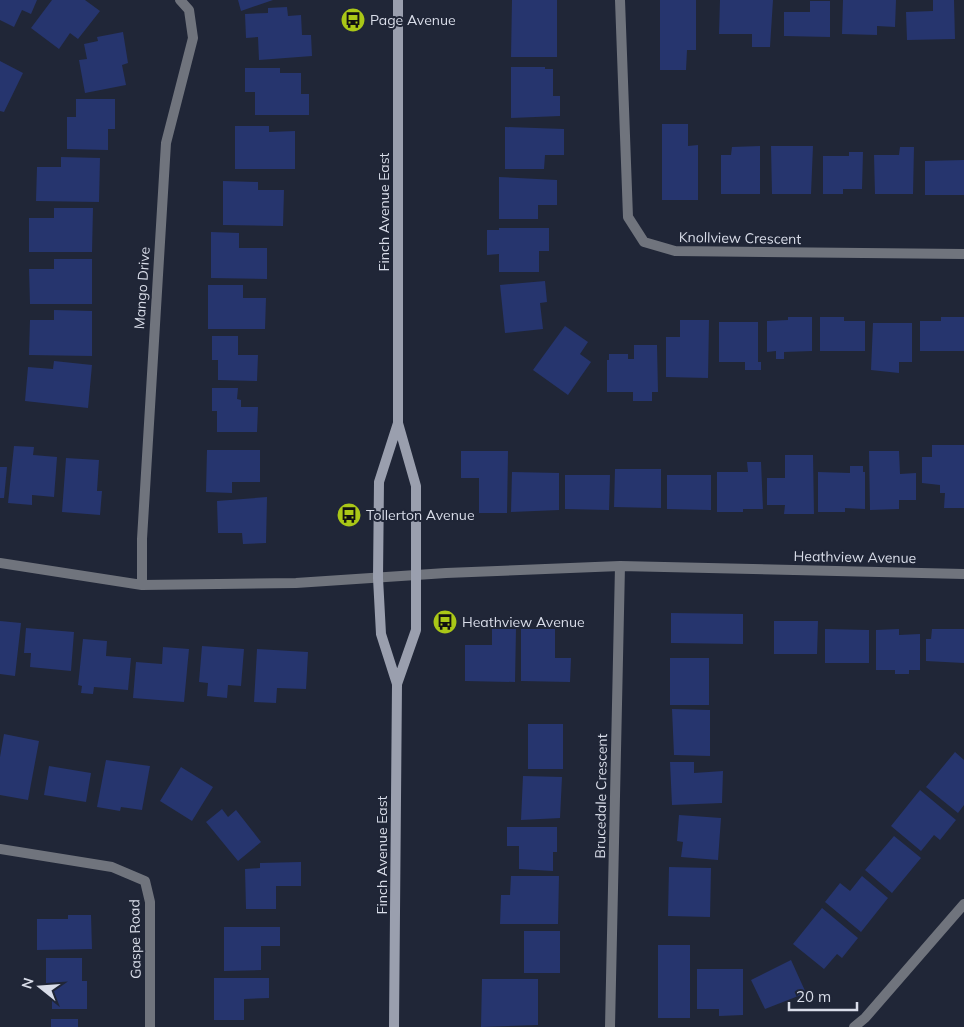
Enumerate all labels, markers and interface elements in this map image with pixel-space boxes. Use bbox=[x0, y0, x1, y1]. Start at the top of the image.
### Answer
bus stop icon: Page Avenue bbox=[340, 7, 366, 33]
place label: Page Avenue bbox=[370, 11, 456, 29]
street label: Finch Avenue East bbox=[375, 152, 393, 271]
street label: Knollview Crescent bbox=[679, 228, 801, 248]
street label: Mango Drive bbox=[130, 246, 154, 330]
bus stop icon: Tollerton Avenue bbox=[336, 502, 362, 528]
place label: Tollerton Avenue bbox=[366, 506, 475, 524]
street label: Heathview Avenue bbox=[794, 547, 916, 567]
bus stop icon: Heathview Avenue bbox=[432, 609, 458, 635]
place label: Heathview Avenue bbox=[462, 613, 585, 631]
street label: Brucedale Crescent bbox=[591, 733, 611, 859]
street label: Finch Avenue East bbox=[373, 795, 391, 914]
street label: Gaspe Road bbox=[125, 899, 145, 979]
north arrow bbox=[15, 962, 65, 1012]
text: N bbox=[17, 976, 38, 991]
scale bar bbox=[789, 980, 856, 1012]
text: 20 m bbox=[796, 987, 831, 1006]

